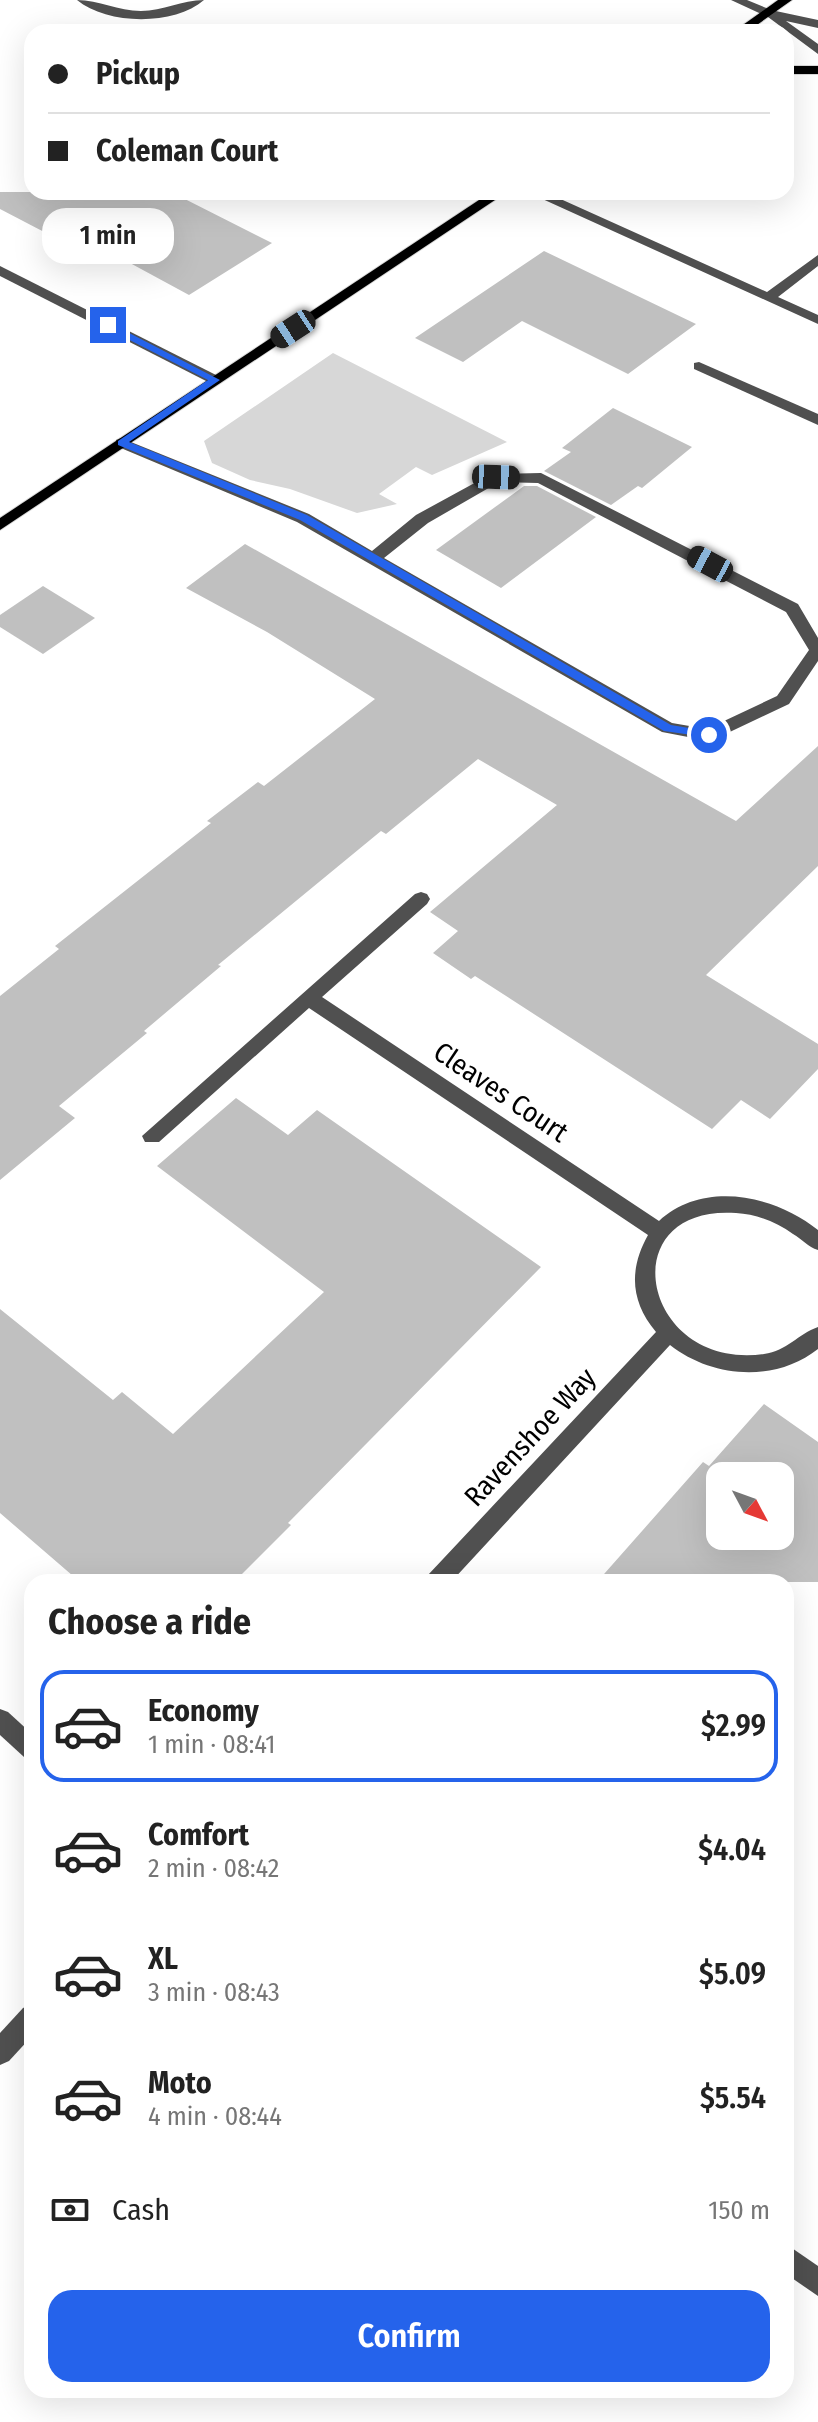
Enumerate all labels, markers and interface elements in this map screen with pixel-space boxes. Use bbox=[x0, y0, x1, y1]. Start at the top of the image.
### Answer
text: Pickup bbox=[96, 56, 180, 92]
text: Coleman Court bbox=[96, 133, 278, 169]
callout: 1 min bbox=[42, 209, 174, 265]
text: 1 min bbox=[80, 220, 136, 251]
car bbox=[266, 306, 320, 352]
route end bbox=[90, 307, 126, 343]
car bbox=[472, 464, 520, 490]
car bbox=[683, 542, 737, 586]
route start bbox=[691, 717, 727, 753]
street label: Cleaves Court bbox=[428, 1035, 575, 1149]
street label: Ravenshoe Way bbox=[458, 1361, 603, 1513]
north arrow bbox=[706, 1462, 794, 1550]
map controls bbox=[706, 1462, 794, 1550]
text: Choose a ride bbox=[48, 1600, 251, 1644]
icon: car bbox=[52, 1690, 124, 1762]
text: Economy bbox=[148, 1693, 259, 1729]
text: $2.99 bbox=[701, 1708, 766, 1744]
text: 1 min · 08:41 bbox=[148, 1729, 275, 1760]
icon: car bbox=[52, 1814, 124, 1886]
text: Comfort bbox=[148, 1817, 249, 1853]
text: $4.04 bbox=[698, 1832, 766, 1868]
text: 2 min · 08:42 bbox=[148, 1853, 279, 1884]
icon: car bbox=[52, 1938, 124, 2010]
text: XL bbox=[148, 1941, 178, 1977]
text: $5.09 bbox=[699, 1956, 766, 1992]
text: 3 min · 08:43 bbox=[148, 1977, 280, 2008]
icon: car bbox=[52, 2062, 124, 2134]
text: Moto bbox=[148, 2065, 212, 2101]
text: $5.54 bbox=[700, 2080, 766, 2116]
text: 4 min · 08:44 bbox=[148, 2101, 282, 2132]
icon: cash bbox=[48, 2188, 92, 2232]
text: Cash bbox=[112, 2192, 170, 2228]
text: 150 m bbox=[708, 2195, 770, 2226]
button: Confirm bbox=[48, 2290, 770, 2382]

